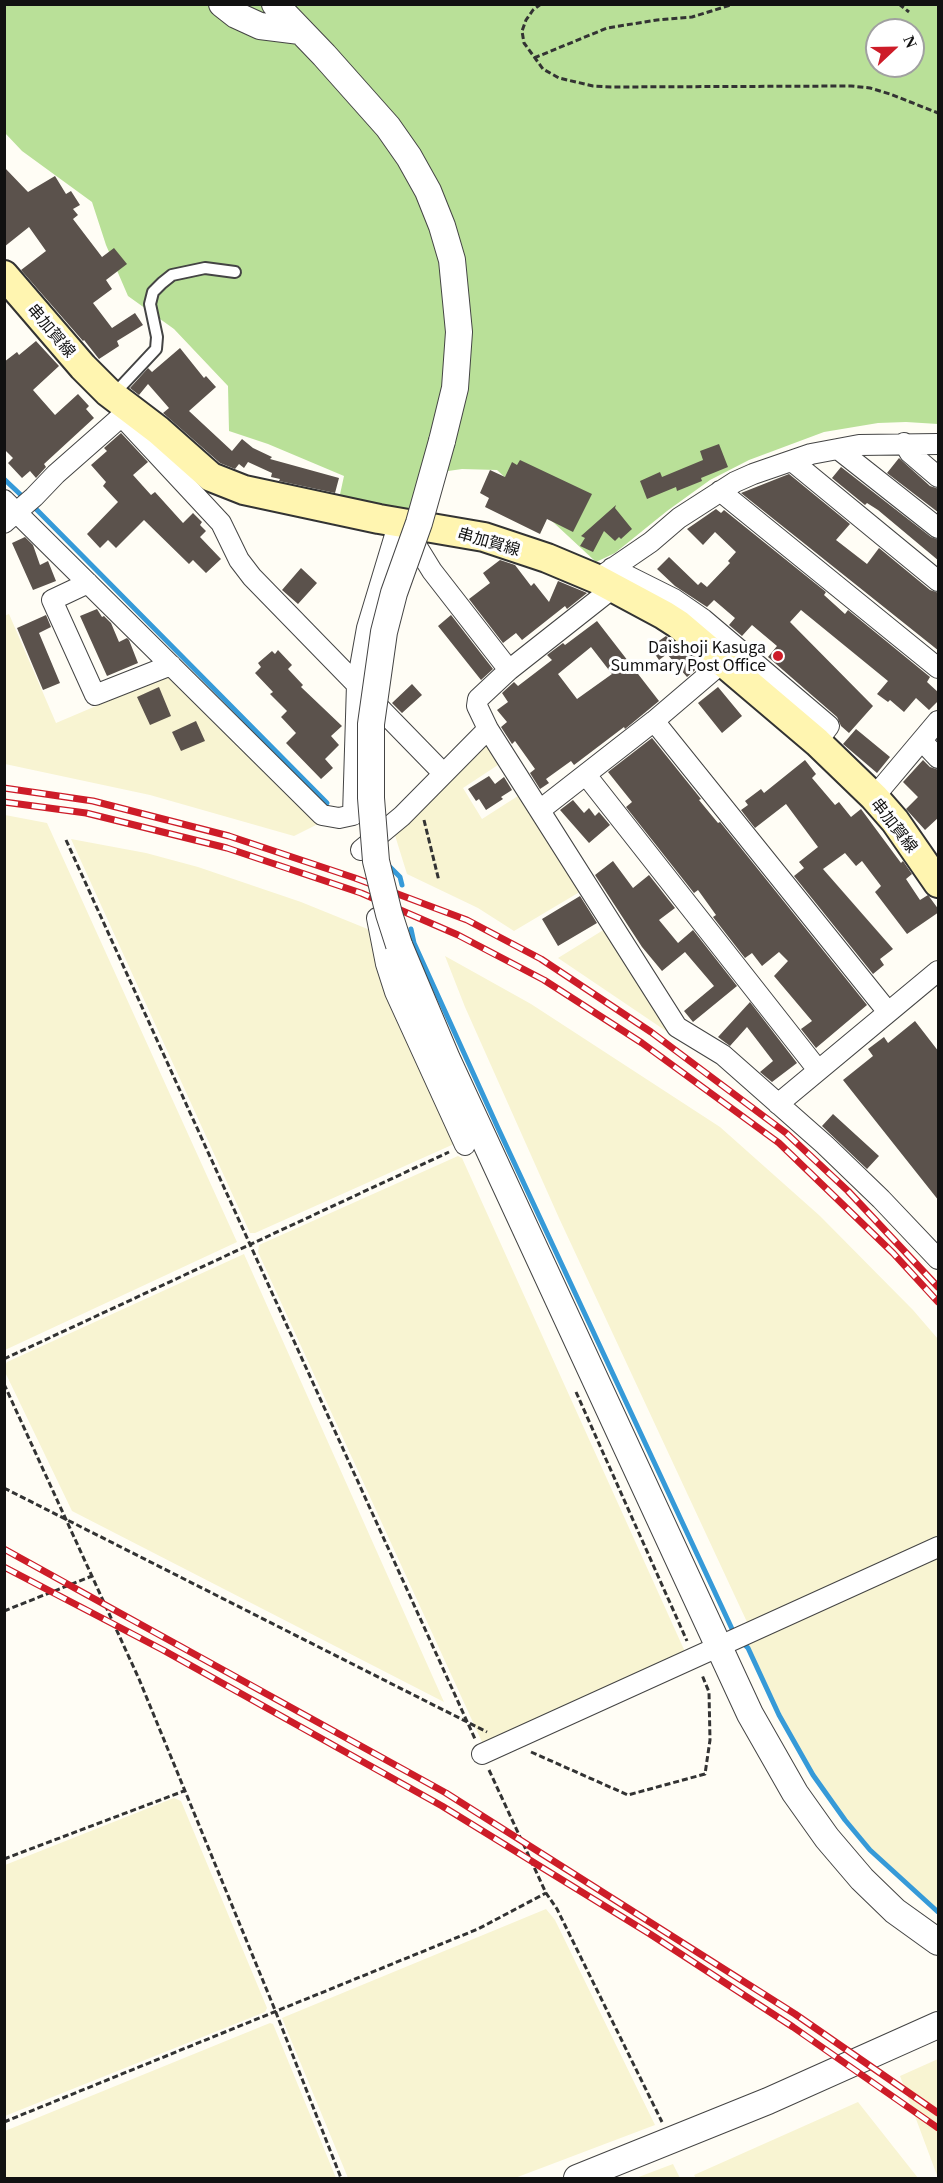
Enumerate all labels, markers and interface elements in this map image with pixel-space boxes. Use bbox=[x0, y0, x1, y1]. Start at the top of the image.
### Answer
north arrow bbox=[865, 18, 925, 78]
text: N bbox=[900, 33, 920, 50]
street label: 串加賀線 bbox=[24, 299, 80, 361]
street label: 串加賀線 bbox=[456, 523, 522, 559]
place label: Daishoji Kasuga Summary Post Office bbox=[610, 637, 766, 675]
marker: Daishoji Kasuga Summary Post Office bbox=[771, 649, 785, 663]
street label: 串加賀線 bbox=[868, 794, 922, 856]

